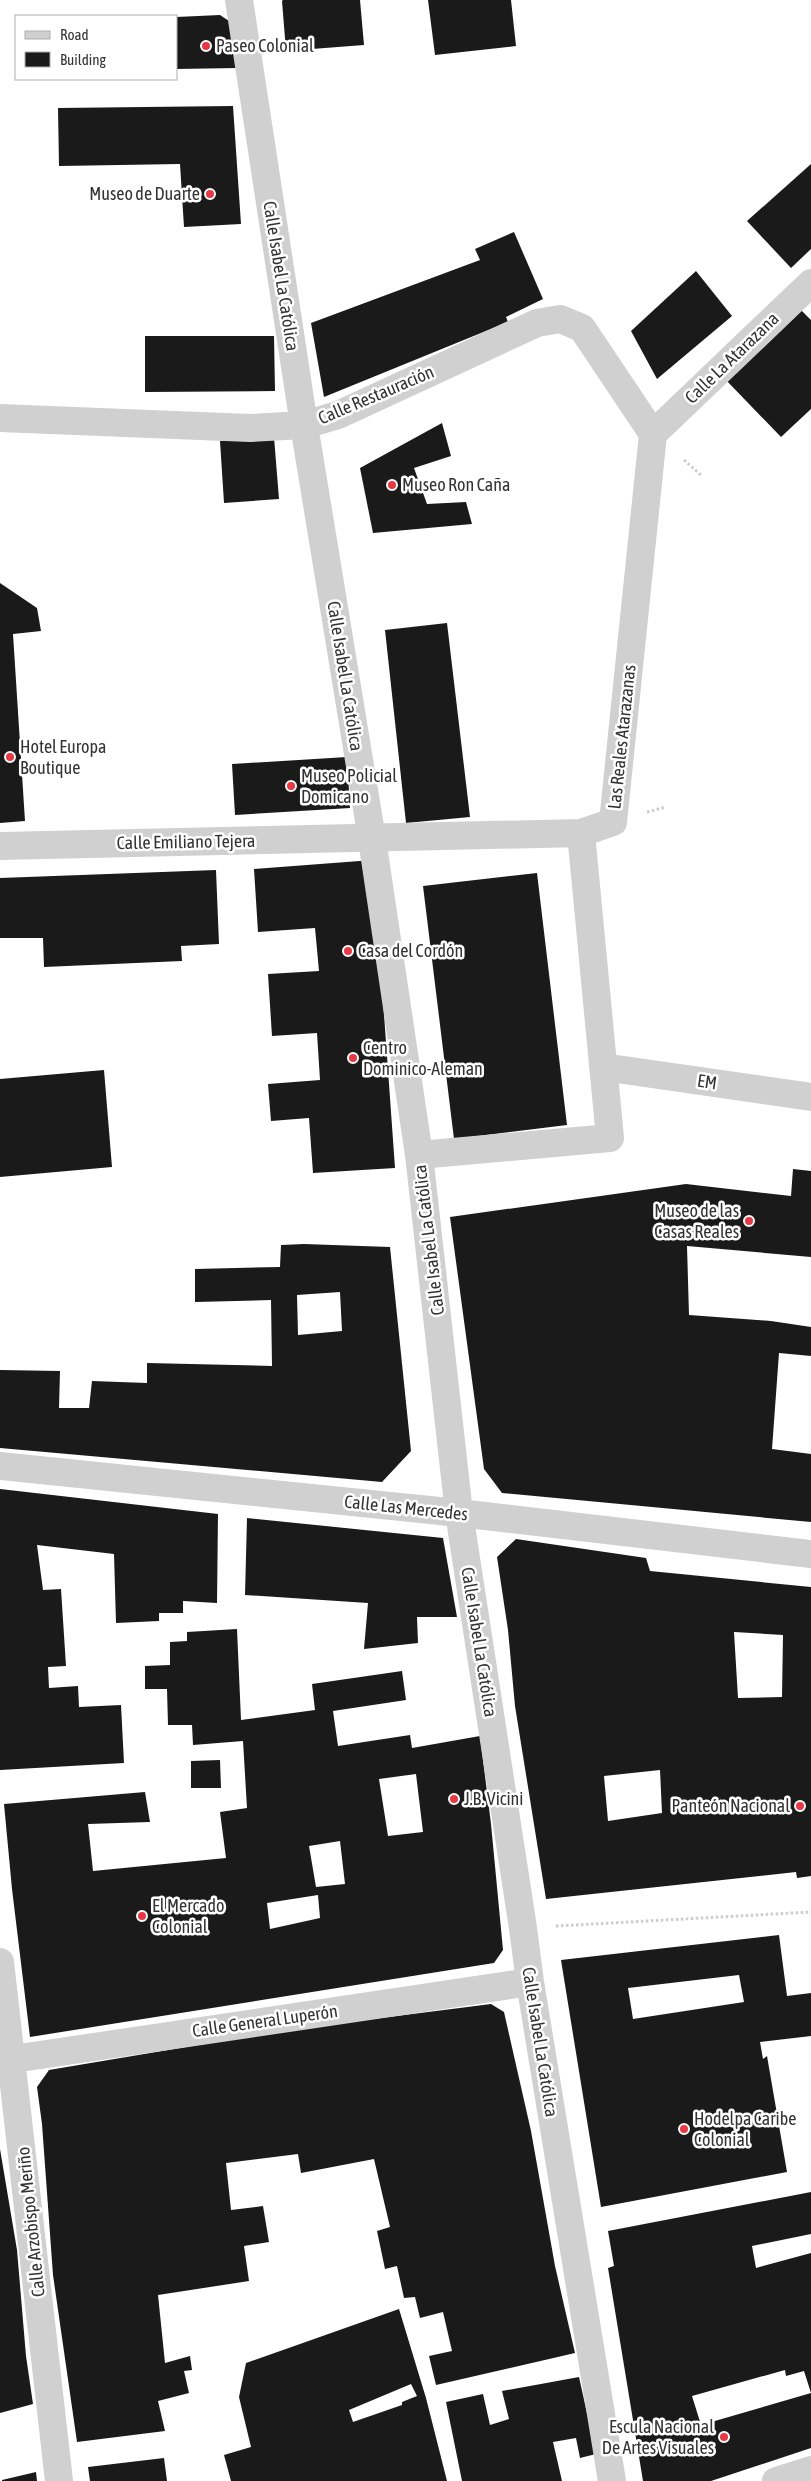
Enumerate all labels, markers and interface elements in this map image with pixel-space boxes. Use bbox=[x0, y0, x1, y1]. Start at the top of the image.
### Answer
legend bbox=[15, 15, 178, 80]
text: Road bbox=[60, 26, 89, 43]
place label: Paseo Colonial bbox=[216, 35, 314, 56]
marker: Paseo Colonial bbox=[200, 40, 212, 52]
text: Building bbox=[60, 51, 106, 68]
place label: Museo de Duarte bbox=[89, 183, 200, 204]
marker: Museo de Duarte bbox=[204, 188, 216, 200]
street label: Calle Isabel La Católica bbox=[259, 200, 304, 352]
street label: Calle La Atarazana bbox=[681, 308, 783, 408]
street label: Calle Restauración bbox=[315, 361, 437, 428]
place label: Museo Ron Caña bbox=[402, 474, 510, 495]
marker: Museo Ron Caña bbox=[386, 479, 398, 491]
street label: Calle Isabel La Católica bbox=[323, 600, 368, 752]
street label: Las Reales Atarazanas bbox=[603, 664, 640, 810]
place label: Hotel Europa Boutique bbox=[20, 736, 106, 778]
marker: Hotel Europa Boutique bbox=[4, 751, 16, 763]
place label: Museo Policial Domicano bbox=[301, 765, 397, 807]
marker: Museo Policial Domicano bbox=[285, 780, 297, 792]
street label: Calle Emiliano Tejera bbox=[116, 830, 256, 853]
place label: Casa del Cordón bbox=[358, 940, 463, 961]
marker: Casa del Cordón bbox=[342, 945, 354, 957]
place label: Centro Dominico-Aleman bbox=[363, 1037, 483, 1079]
marker: Centro Dominico-Aleman bbox=[347, 1052, 359, 1064]
street label: EM bbox=[696, 1070, 718, 1093]
street label: Calle Isabel La Católica bbox=[409, 1164, 448, 1316]
place label: Museo de las Casas Reales bbox=[654, 1200, 739, 1242]
marker: Museo de las Casas Reales bbox=[743, 1215, 755, 1227]
street label: Calle Las Mercedes bbox=[343, 1491, 469, 1524]
street label: Calle Isabel La Católica bbox=[457, 1566, 502, 1718]
place label: J.B. Vicini bbox=[464, 1788, 523, 1809]
marker: J.B. Vicini bbox=[448, 1793, 460, 1805]
place label: Panteón Nacional bbox=[672, 1795, 790, 1816]
marker: Panteón Nacional bbox=[794, 1800, 806, 1812]
place label: El Mercado Colonial bbox=[152, 1895, 224, 1937]
marker: El Mercado Colonial bbox=[136, 1910, 148, 1922]
street label: Calle Isabel La Católica bbox=[518, 1966, 563, 2118]
street label: Calle General Luperón bbox=[191, 2000, 339, 2041]
place label: Hodelpa Caribe Colonial bbox=[694, 2108, 796, 2150]
marker: Hodelpa Caribe Colonial bbox=[678, 2123, 690, 2135]
street label: Calle Arzobispo Meriño bbox=[12, 2146, 49, 2298]
place label: Escula Nacional De Artes Visuales bbox=[602, 2416, 714, 2458]
marker: Escula Nacional De Artes Visuales bbox=[718, 2431, 730, 2443]

